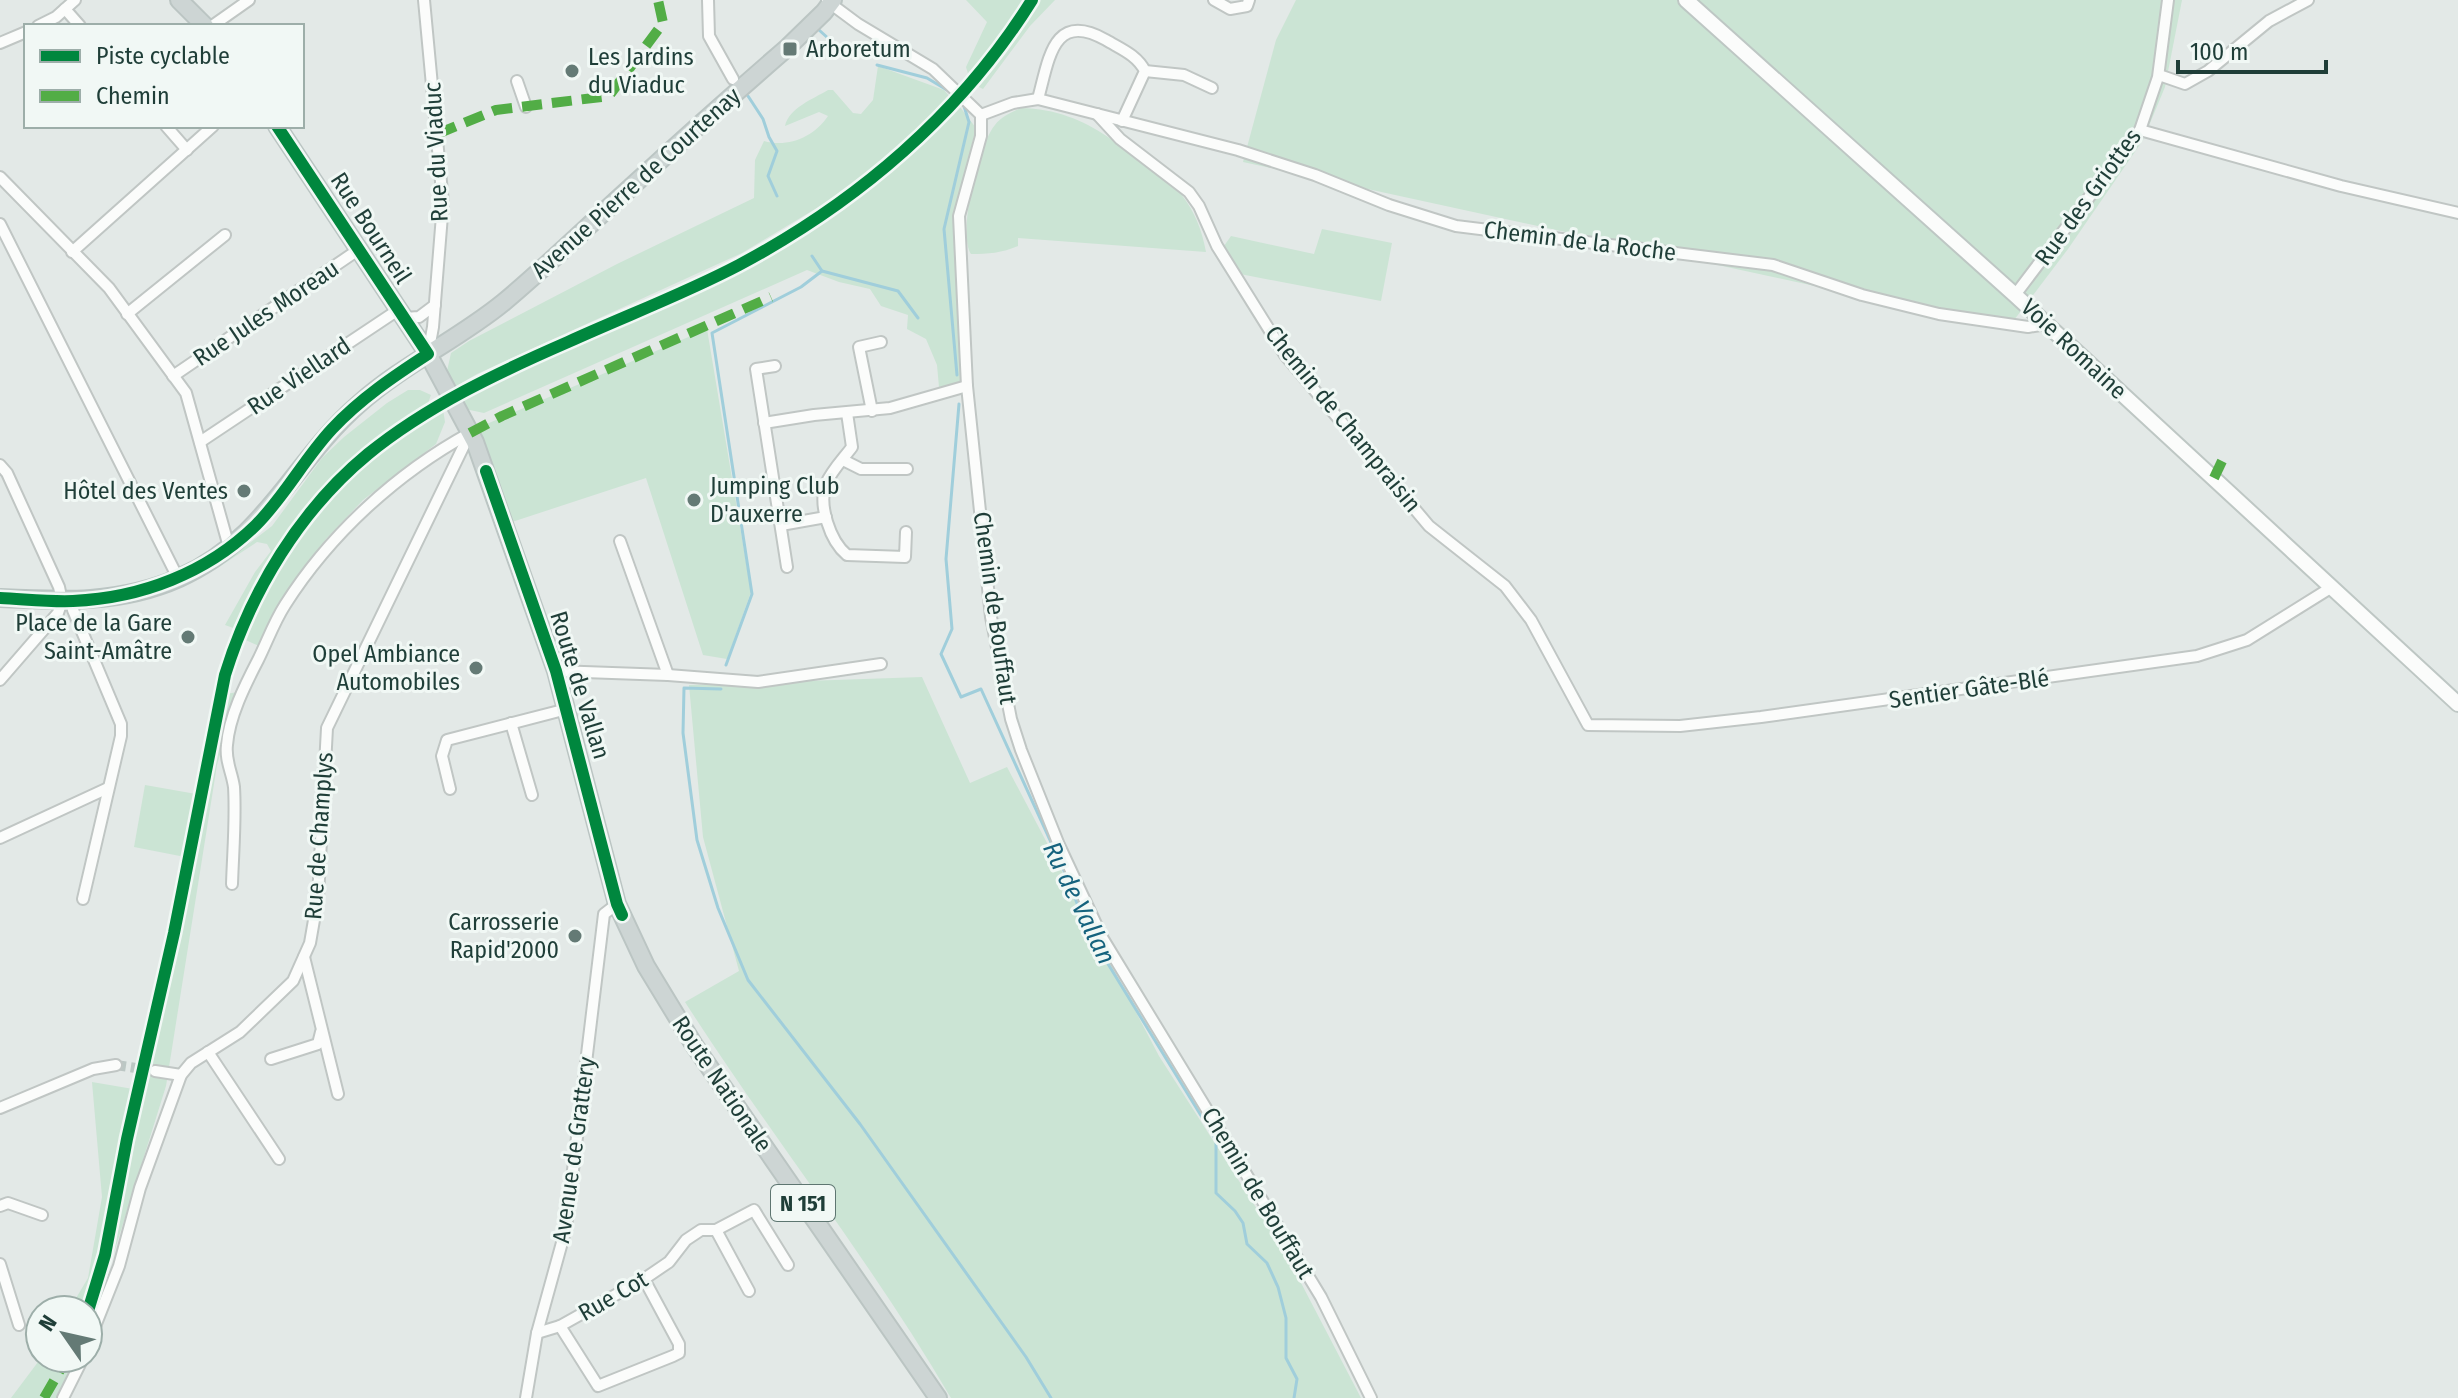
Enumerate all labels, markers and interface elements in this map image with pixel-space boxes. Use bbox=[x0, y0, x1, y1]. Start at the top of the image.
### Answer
legend bbox=[24, 24, 304, 128]
scale bar bbox=[2178, 24, 2326, 74]
place label: Arboretum bbox=[806, 35, 911, 63]
text: 100 m bbox=[2190, 38, 2248, 66]
marker: Arboretum bbox=[781, 40, 799, 58]
text: Piste cyclable bbox=[96, 42, 230, 70]
place label: Les Jardins du Viaduc bbox=[588, 43, 694, 99]
marker: Les Jardins du Viaduc bbox=[563, 62, 581, 80]
street label: Rue du Viaduc bbox=[418, 81, 454, 223]
text: Chemin bbox=[96, 82, 170, 110]
street label: Avenue Pierre de Courtenay bbox=[526, 82, 746, 284]
street label: Rue des Griottes bbox=[2029, 123, 2147, 271]
street label: Rue Bourneil bbox=[325, 167, 417, 289]
street label: Chemin de la Roche bbox=[1482, 215, 1678, 267]
street label: Rue Jules Moreau bbox=[188, 254, 344, 372]
street label: Voie Romaine bbox=[2015, 293, 2133, 405]
street label: Chemin de Champraisin bbox=[1259, 320, 1427, 518]
street label: Rue Viellard bbox=[242, 331, 356, 421]
place label: Jumping Club D'auxerre bbox=[710, 472, 840, 528]
place label: Hôtel des Ventes bbox=[63, 477, 228, 505]
marker: Hôtel des Ventes bbox=[235, 482, 253, 500]
marker: Jumping Club D'auxerre bbox=[685, 491, 703, 509]
street label: Chemin de Bouffaut bbox=[968, 510, 1022, 706]
street label: Route de Vallan bbox=[544, 608, 616, 762]
place label: Place de la Gare Saint-Amâtre bbox=[15, 609, 172, 665]
marker: Place de la Gare Saint-Amâtre bbox=[179, 628, 197, 646]
place label: Opel Ambiance Automobiles bbox=[312, 640, 460, 696]
marker: Opel Ambiance Automobiles bbox=[467, 659, 485, 677]
street label: Sentier Gâte-Blé bbox=[1887, 664, 2051, 714]
street label: Rue de Champlys bbox=[299, 751, 339, 921]
water label: Ru de Vallan bbox=[1036, 837, 1122, 969]
place label: Carrosserie Rapid'2000 bbox=[448, 908, 559, 964]
marker: Carrosserie Rapid'2000 bbox=[566, 927, 584, 945]
street label: Route Nationale bbox=[666, 1011, 778, 1157]
street label: Avenue de Grattery bbox=[547, 1055, 601, 1245]
street label: Chemin de Bouffaut bbox=[1196, 1103, 1320, 1284]
road number: N 151 bbox=[771, 1185, 835, 1221]
street label: Rue Cot bbox=[573, 1265, 653, 1327]
north arrow bbox=[24, 1294, 104, 1374]
text: N bbox=[33, 1310, 63, 1336]

